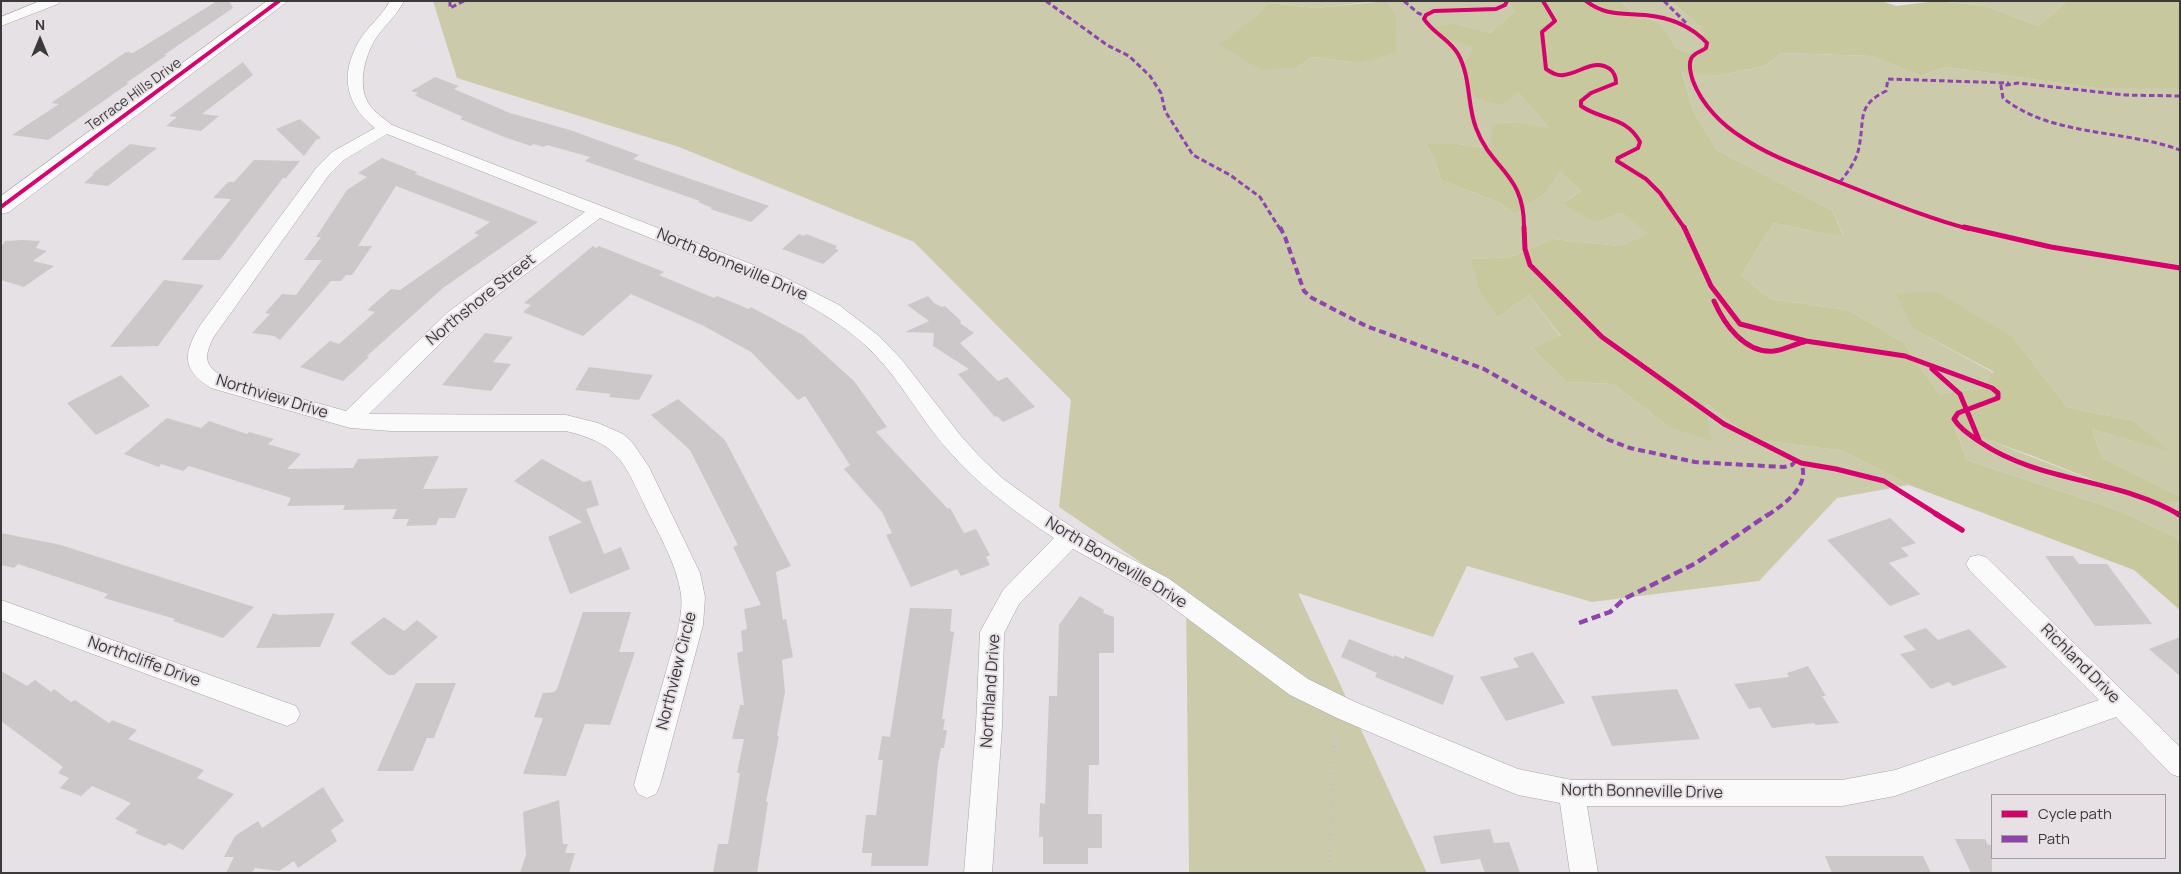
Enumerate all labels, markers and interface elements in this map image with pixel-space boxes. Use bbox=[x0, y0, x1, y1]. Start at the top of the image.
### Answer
north arrow bbox=[15, 15, 65, 65]
text: N bbox=[35, 15, 45, 34]
street label: Terrace Hills Drive bbox=[83, 55, 185, 135]
street label: North Bonneville Drive bbox=[654, 225, 810, 305]
street label: Northshore Street bbox=[423, 250, 539, 350]
street label: Northview Drive bbox=[214, 371, 330, 423]
street label: North Bonneville Drive bbox=[1042, 513, 1190, 613]
street label: Northview Circle bbox=[653, 610, 701, 732]
street label: Richland Drive bbox=[2036, 620, 2124, 708]
street label: Northcliffe Drive bbox=[85, 633, 203, 691]
street label: Northland Drive bbox=[977, 633, 1005, 749]
street label: North Bonneville Drive bbox=[1561, 781, 1723, 803]
legend bbox=[1991, 794, 2166, 859]
text: Cycle path bbox=[2038, 803, 2112, 824]
text: Path bbox=[2038, 828, 2070, 849]

